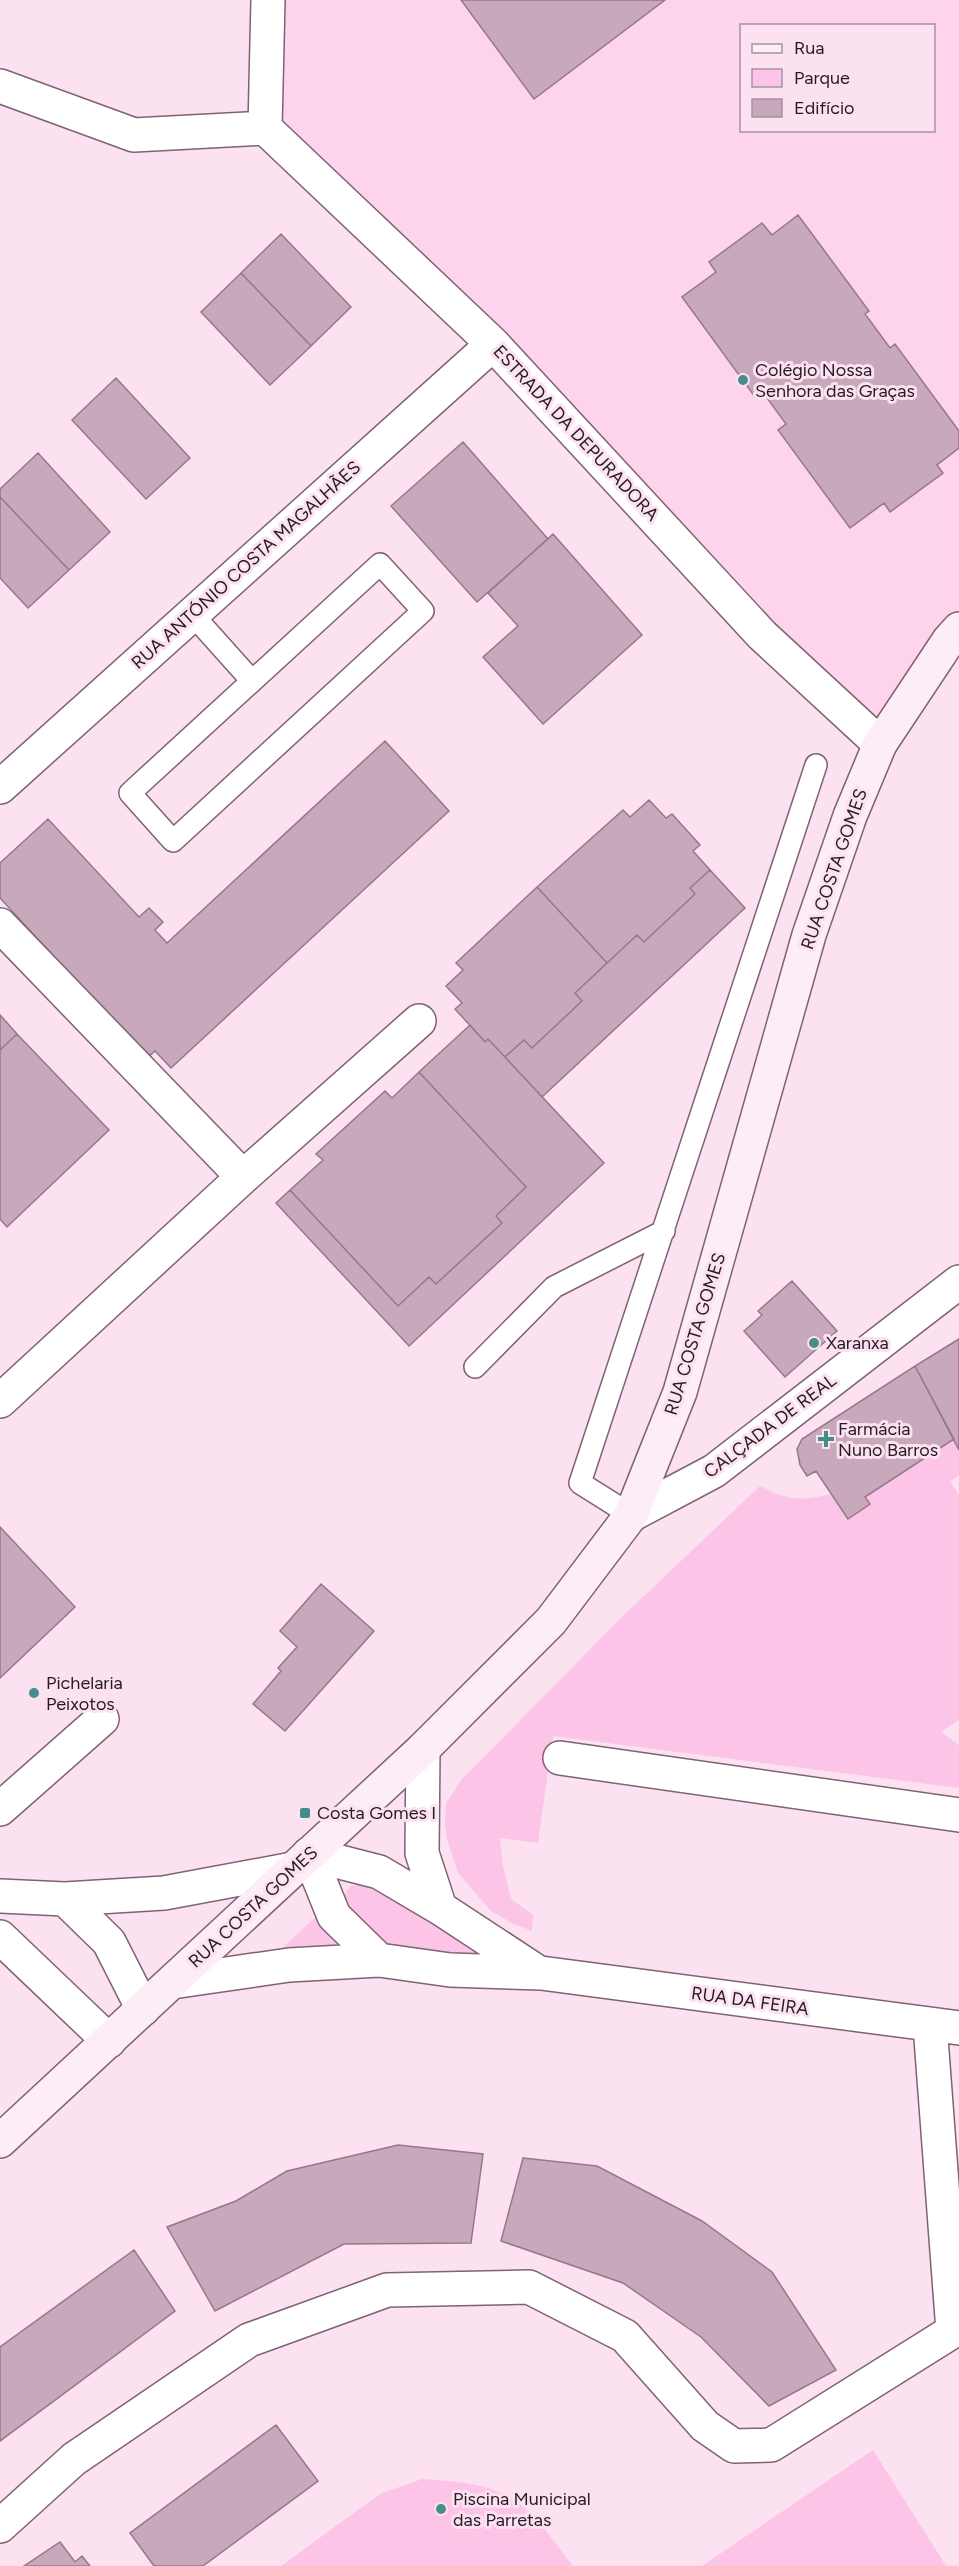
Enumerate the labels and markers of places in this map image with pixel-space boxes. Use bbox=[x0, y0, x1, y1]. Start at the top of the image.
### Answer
place label: Colégio Nossa Senhora das Graças bbox=[755, 359, 915, 402]
marker: Colégio Nossa Senhora das Graças bbox=[736, 373, 750, 387]
place label: Xaranxa bbox=[826, 1332, 889, 1354]
marker: Xaranxa bbox=[807, 1336, 821, 1350]
place label: Farmácia Nuno Barros bbox=[838, 1418, 938, 1461]
marker: Farmácia Nuno Barros bbox=[819, 1432, 833, 1446]
place label: Pichelaria Peixotos bbox=[46, 1672, 123, 1715]
marker: Pichelaria Peixotos bbox=[27, 1686, 41, 1700]
place label: Costa Gomes I bbox=[317, 1802, 436, 1824]
marker: Costa Gomes I bbox=[298, 1806, 312, 1820]
place label: Piscina Municipal das Parretas bbox=[453, 2488, 591, 2531]
marker: Piscina Municipal das Parretas bbox=[434, 2502, 448, 2516]

